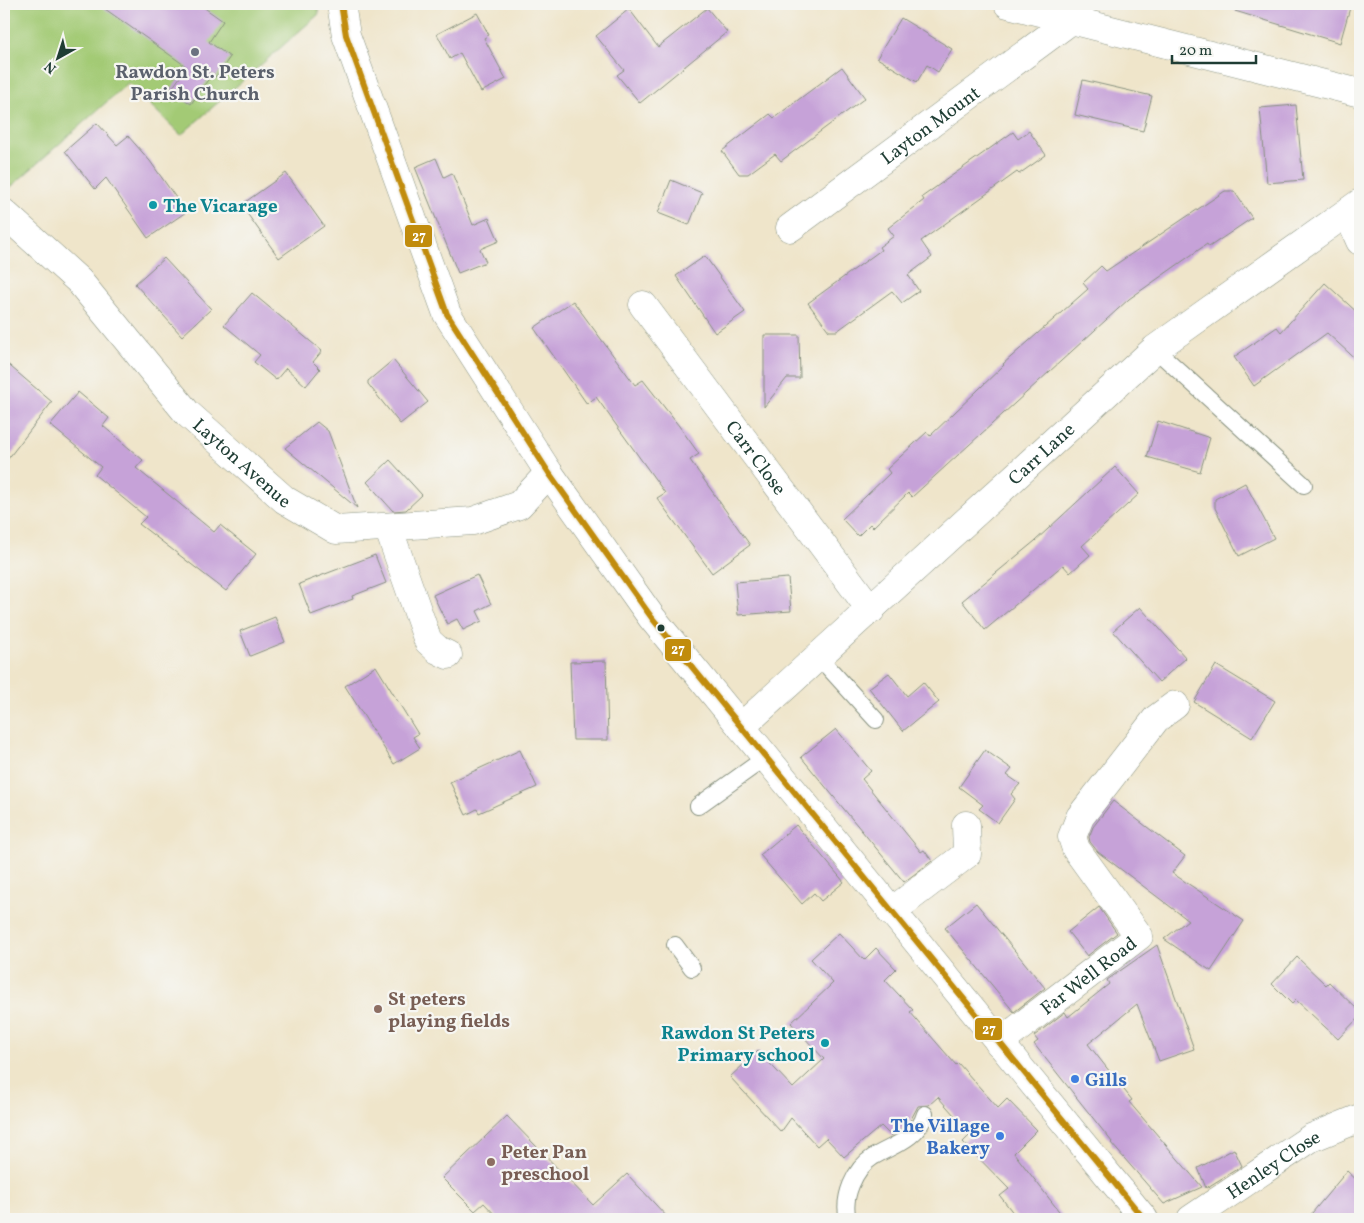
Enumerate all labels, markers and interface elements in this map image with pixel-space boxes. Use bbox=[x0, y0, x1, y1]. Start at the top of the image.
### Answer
north arrow bbox=[32, 32, 82, 82]
scale bar bbox=[1172, 32, 1255, 64]
text: 20 m bbox=[1179, 41, 1212, 62]
marker: Rawdon St. Peters Parish Church bbox=[189, 46, 201, 58]
text: N bbox=[41, 56, 61, 78]
place label: Rawdon St. Peters Parish Church bbox=[115, 60, 275, 108]
street label: Layton Mount bbox=[876, 81, 986, 172]
place label: The Vicarage bbox=[163, 194, 278, 220]
marker: The Vicarage bbox=[147, 199, 159, 211]
line badge: 27 bbox=[404, 224, 433, 248]
text: 27 bbox=[412, 228, 426, 247]
street label: Layton Avenue bbox=[186, 413, 295, 515]
street label: Carr Close bbox=[719, 416, 792, 501]
street label: Carr Lane bbox=[1003, 417, 1081, 492]
unlabelled marker bbox=[656, 623, 666, 633]
line badge: 27 bbox=[664, 638, 692, 662]
text: 27 bbox=[671, 641, 685, 660]
street label: Far Well Road bbox=[1036, 931, 1143, 1022]
place label: St peters playing fields bbox=[388, 987, 510, 1035]
marker: St peters playing fields bbox=[372, 1003, 384, 1015]
line badge: 27 bbox=[974, 1017, 1003, 1041]
place label: Rawdon St Peters Primary school bbox=[661, 1021, 815, 1069]
text: 27 bbox=[982, 1021, 996, 1040]
marker: Rawdon St Peters Primary school bbox=[819, 1037, 831, 1049]
place label: Gills bbox=[1085, 1068, 1127, 1094]
marker: Gills bbox=[1069, 1073, 1081, 1085]
place label: The Village Bakery bbox=[890, 1114, 990, 1162]
street label: Henley Close bbox=[1222, 1125, 1324, 1206]
marker: The Village Bakery bbox=[994, 1130, 1006, 1142]
place label: Peter Pan preschool bbox=[501, 1140, 589, 1188]
marker: Peter Pan preschool bbox=[485, 1156, 497, 1168]

